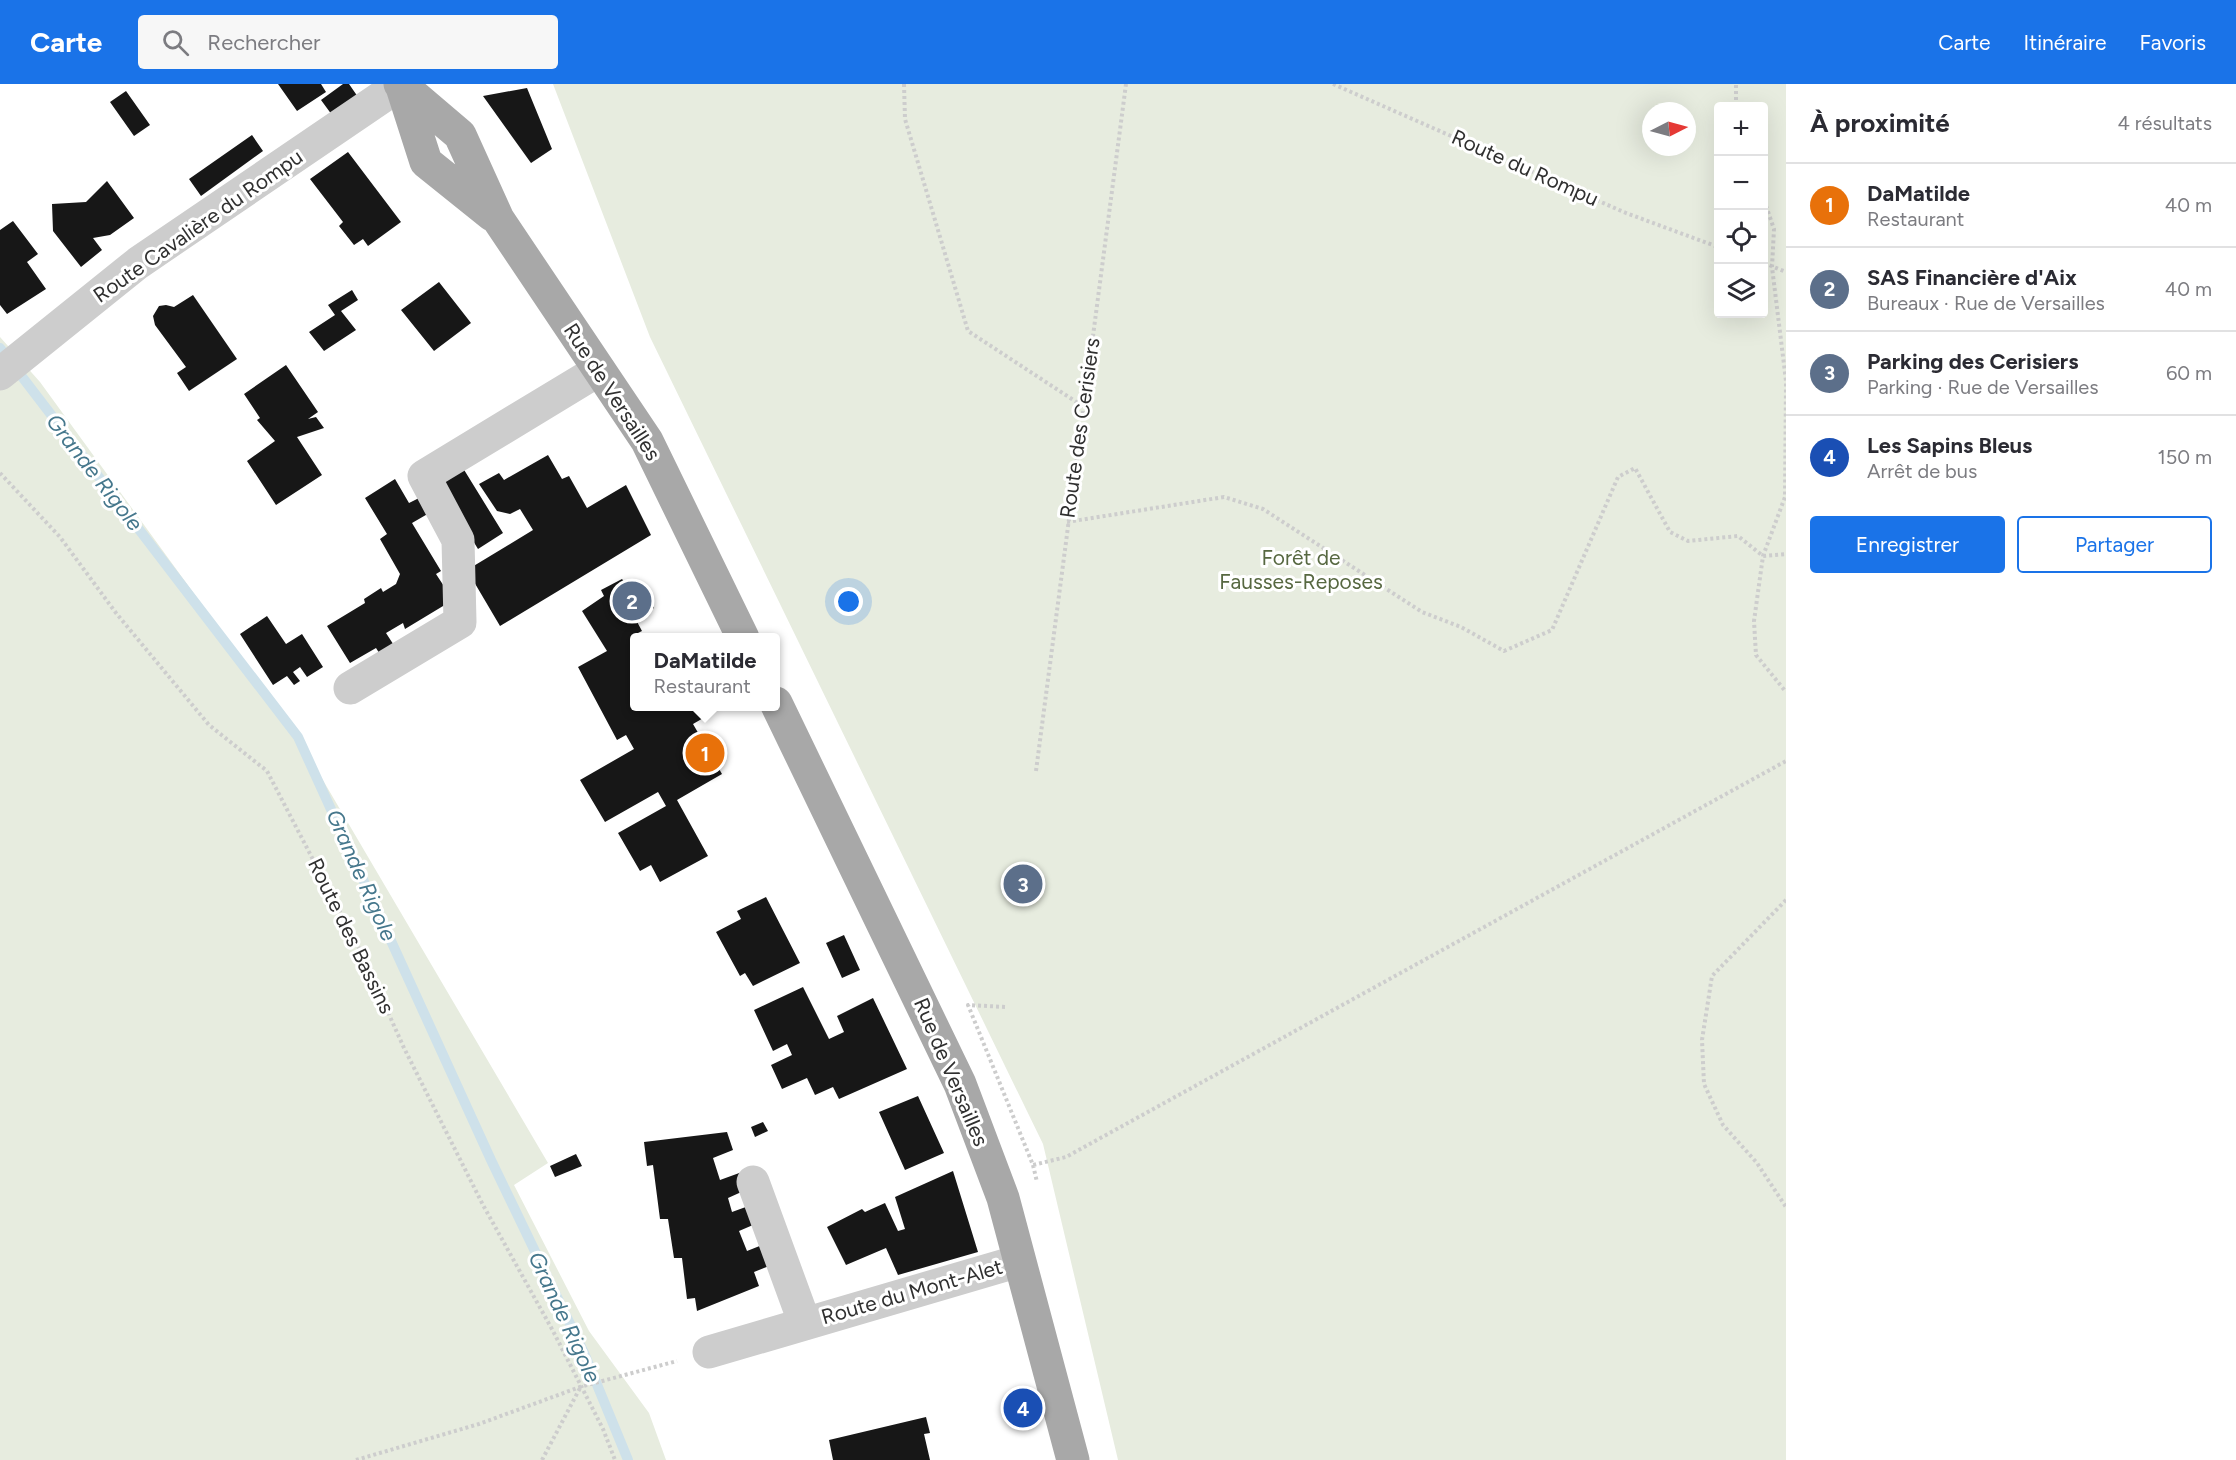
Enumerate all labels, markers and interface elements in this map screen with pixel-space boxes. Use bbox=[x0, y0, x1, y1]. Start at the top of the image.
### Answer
search box bbox=[138, 15, 558, 69]
text: Carte bbox=[30, 25, 102, 59]
icon: search bbox=[159, 26, 192, 59]
text: Rechercher bbox=[207, 29, 320, 56]
text: Carte bbox=[1938, 30, 1991, 55]
text: Itinéraire bbox=[2024, 30, 2107, 55]
text: Favoris bbox=[2140, 30, 2206, 55]
north arrow bbox=[1642, 102, 1696, 156]
map controls bbox=[1714, 102, 1768, 318]
button: + bbox=[1714, 102, 1768, 156]
text: À proximité bbox=[1810, 107, 1950, 139]
text: 4 résultats bbox=[2117, 111, 2212, 135]
street label: Route du Rompu bbox=[1448, 124, 1603, 211]
street label: Route Cavalière du Rompu bbox=[88, 144, 307, 308]
button: − bbox=[1714, 156, 1768, 210]
text: DaMatilde bbox=[1867, 180, 1970, 207]
text: 1 bbox=[1825, 193, 1834, 217]
text: 40 m bbox=[2165, 193, 2212, 217]
text: Restaurant bbox=[1867, 207, 1964, 231]
button: locate bbox=[1714, 210, 1768, 264]
button: layers bbox=[1714, 264, 1768, 318]
text: SAS Financière d'Aix bbox=[1867, 264, 2077, 291]
text: 2 bbox=[1824, 277, 1835, 301]
text: 40 m bbox=[2165, 277, 2212, 301]
text: Bureaux · Rue de Versailles bbox=[1867, 291, 2105, 315]
street label: Rue de Versailles bbox=[559, 318, 666, 465]
street label: Route des Cerisiers bbox=[1054, 336, 1105, 520]
text: Parking des Cerisiers bbox=[1867, 348, 2078, 375]
text: 3 bbox=[1824, 361, 1835, 385]
text: 60 m bbox=[2166, 361, 2212, 385]
text: Parking · Rue de Versailles bbox=[1867, 375, 2099, 399]
water label: Grande Rigole bbox=[40, 408, 149, 536]
text: Les Sapins Bleus bbox=[1867, 432, 2032, 459]
text: 4 bbox=[1823, 445, 1836, 469]
text: 150 m bbox=[2157, 445, 2212, 469]
text: Arrêt de bus bbox=[1867, 459, 1977, 483]
button: Enregistrer bbox=[1810, 516, 2005, 573]
button: Partager bbox=[2017, 516, 2212, 573]
park label: Forêt de Fausses-Reposes bbox=[1219, 545, 1383, 594]
pin: 2 bbox=[612, 578, 652, 624]
your location bbox=[834, 587, 863, 616]
popup bbox=[630, 633, 780, 711]
text: DaMatilde bbox=[653, 647, 757, 674]
text: Restaurant bbox=[653, 674, 751, 698]
pin: 1 bbox=[686, 730, 724, 776]
water label: Grande Rigole bbox=[320, 805, 403, 945]
street label: Route des Bassins bbox=[303, 854, 400, 1018]
pin: 3 bbox=[1004, 862, 1042, 906]
street label: Rue de Versailles bbox=[909, 994, 994, 1150]
water label: Grande Rigole bbox=[522, 1247, 607, 1387]
street label: Route du Mont-Alet bbox=[818, 1254, 1005, 1329]
pin: 4 bbox=[1004, 1386, 1042, 1430]

